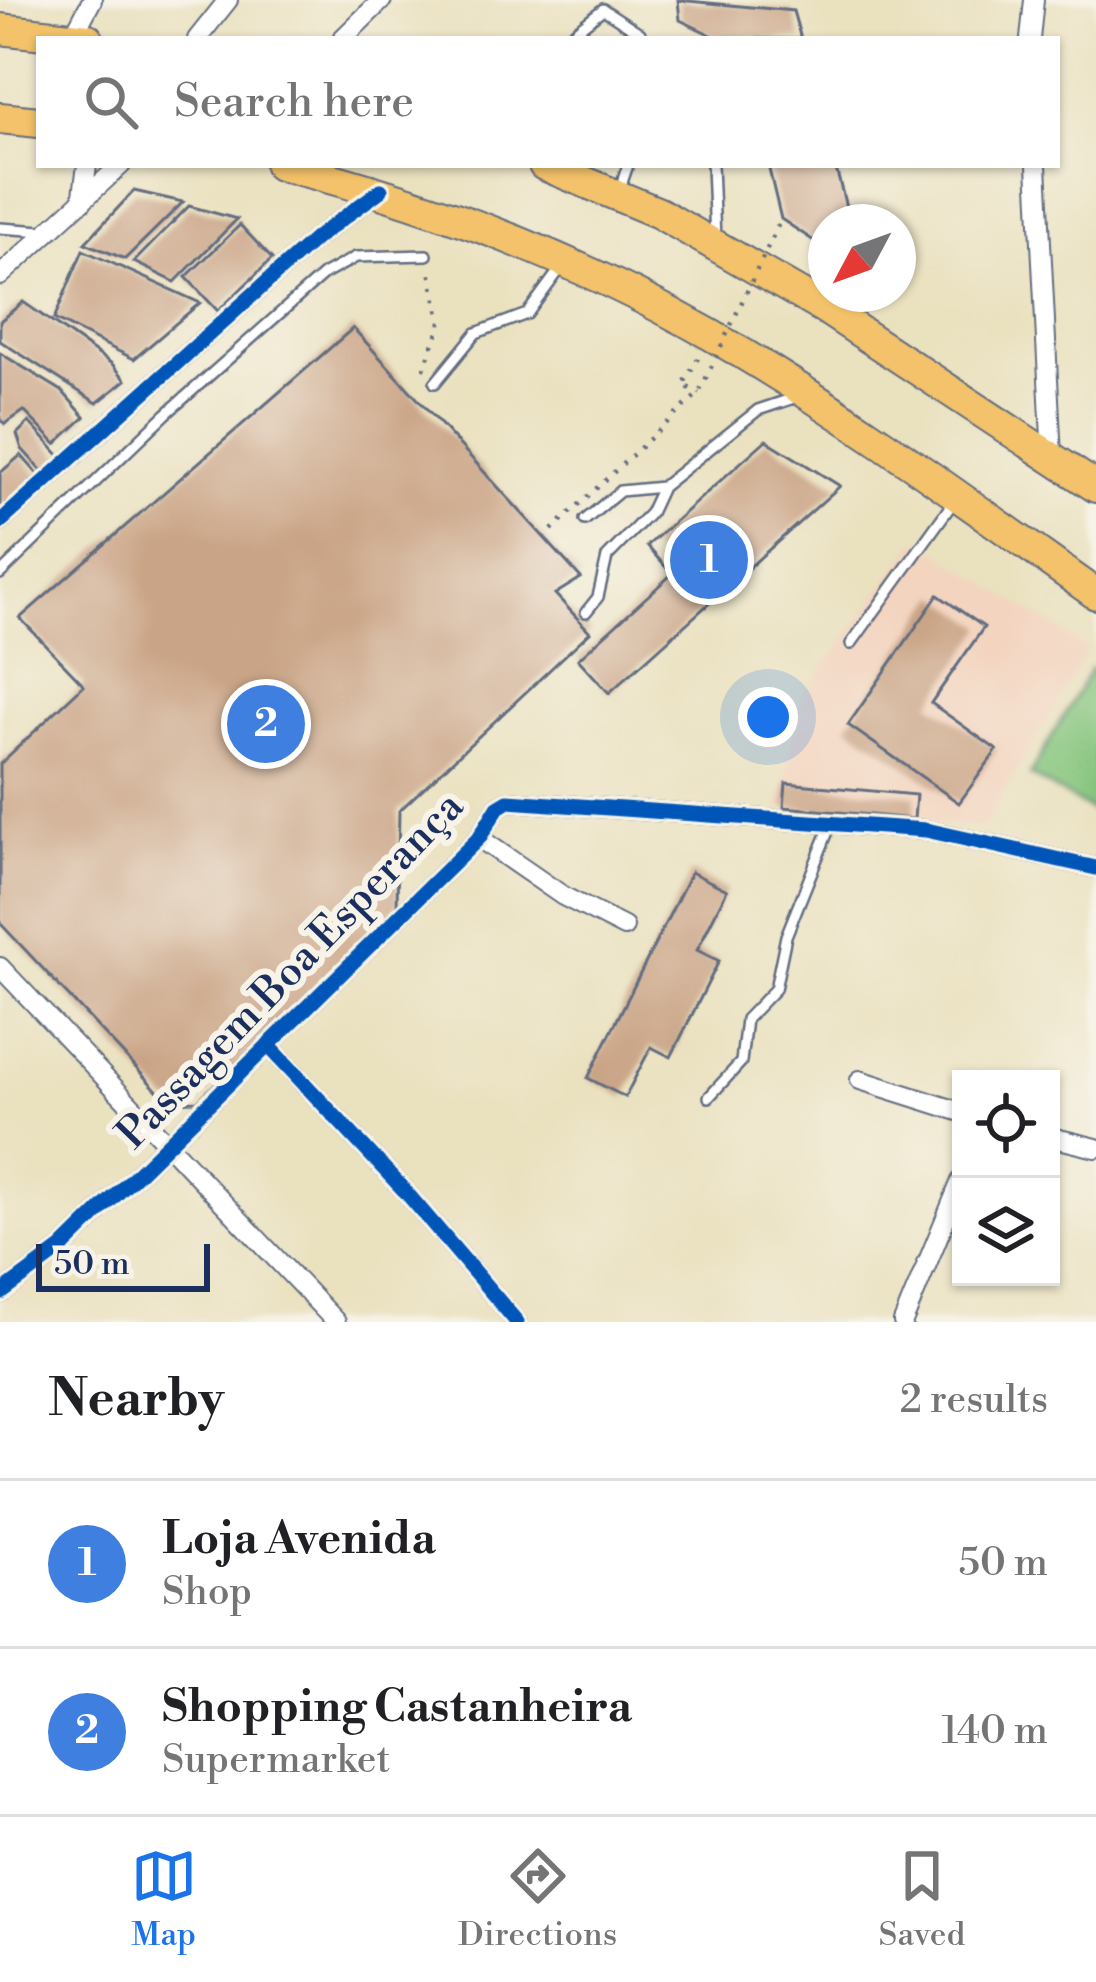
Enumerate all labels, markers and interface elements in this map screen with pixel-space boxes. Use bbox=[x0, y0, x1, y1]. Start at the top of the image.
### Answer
search box bbox=[36, 36, 1060, 168]
icon: search bbox=[78, 69, 144, 135]
text: Search here bbox=[174, 74, 414, 131]
north arrow bbox=[808, 204, 916, 312]
pin: 1 bbox=[670, 515, 748, 605]
pin: 2 bbox=[227, 679, 305, 769]
your location bbox=[738, 687, 798, 747]
street label: Passagem Boa Esperança bbox=[106, 780, 477, 1161]
map controls bbox=[952, 1070, 1060, 1286]
button: locate bbox=[952, 1070, 1060, 1178]
button: layers bbox=[952, 1178, 1060, 1286]
scale bar bbox=[36, 1238, 210, 1291]
text: 50 m bbox=[54, 1244, 130, 1285]
text: Nearby bbox=[48, 1368, 224, 1432]
text: 2 results bbox=[900, 1376, 1048, 1425]
text: Loja Avenida bbox=[162, 1511, 436, 1568]
text: 1 bbox=[78, 1539, 96, 1588]
text: 50 m bbox=[958, 1539, 1048, 1588]
text: Shop bbox=[162, 1568, 252, 1617]
text: Shopping Castanheira bbox=[162, 1679, 632, 1736]
text: 2 bbox=[75, 1707, 99, 1756]
text: 140 m bbox=[941, 1707, 1048, 1756]
text: Supermarket bbox=[162, 1736, 390, 1785]
tab: Map bbox=[131, 1843, 197, 1956]
tab: Directions bbox=[458, 1843, 617, 1956]
tab: Saved bbox=[879, 1843, 965, 1956]

